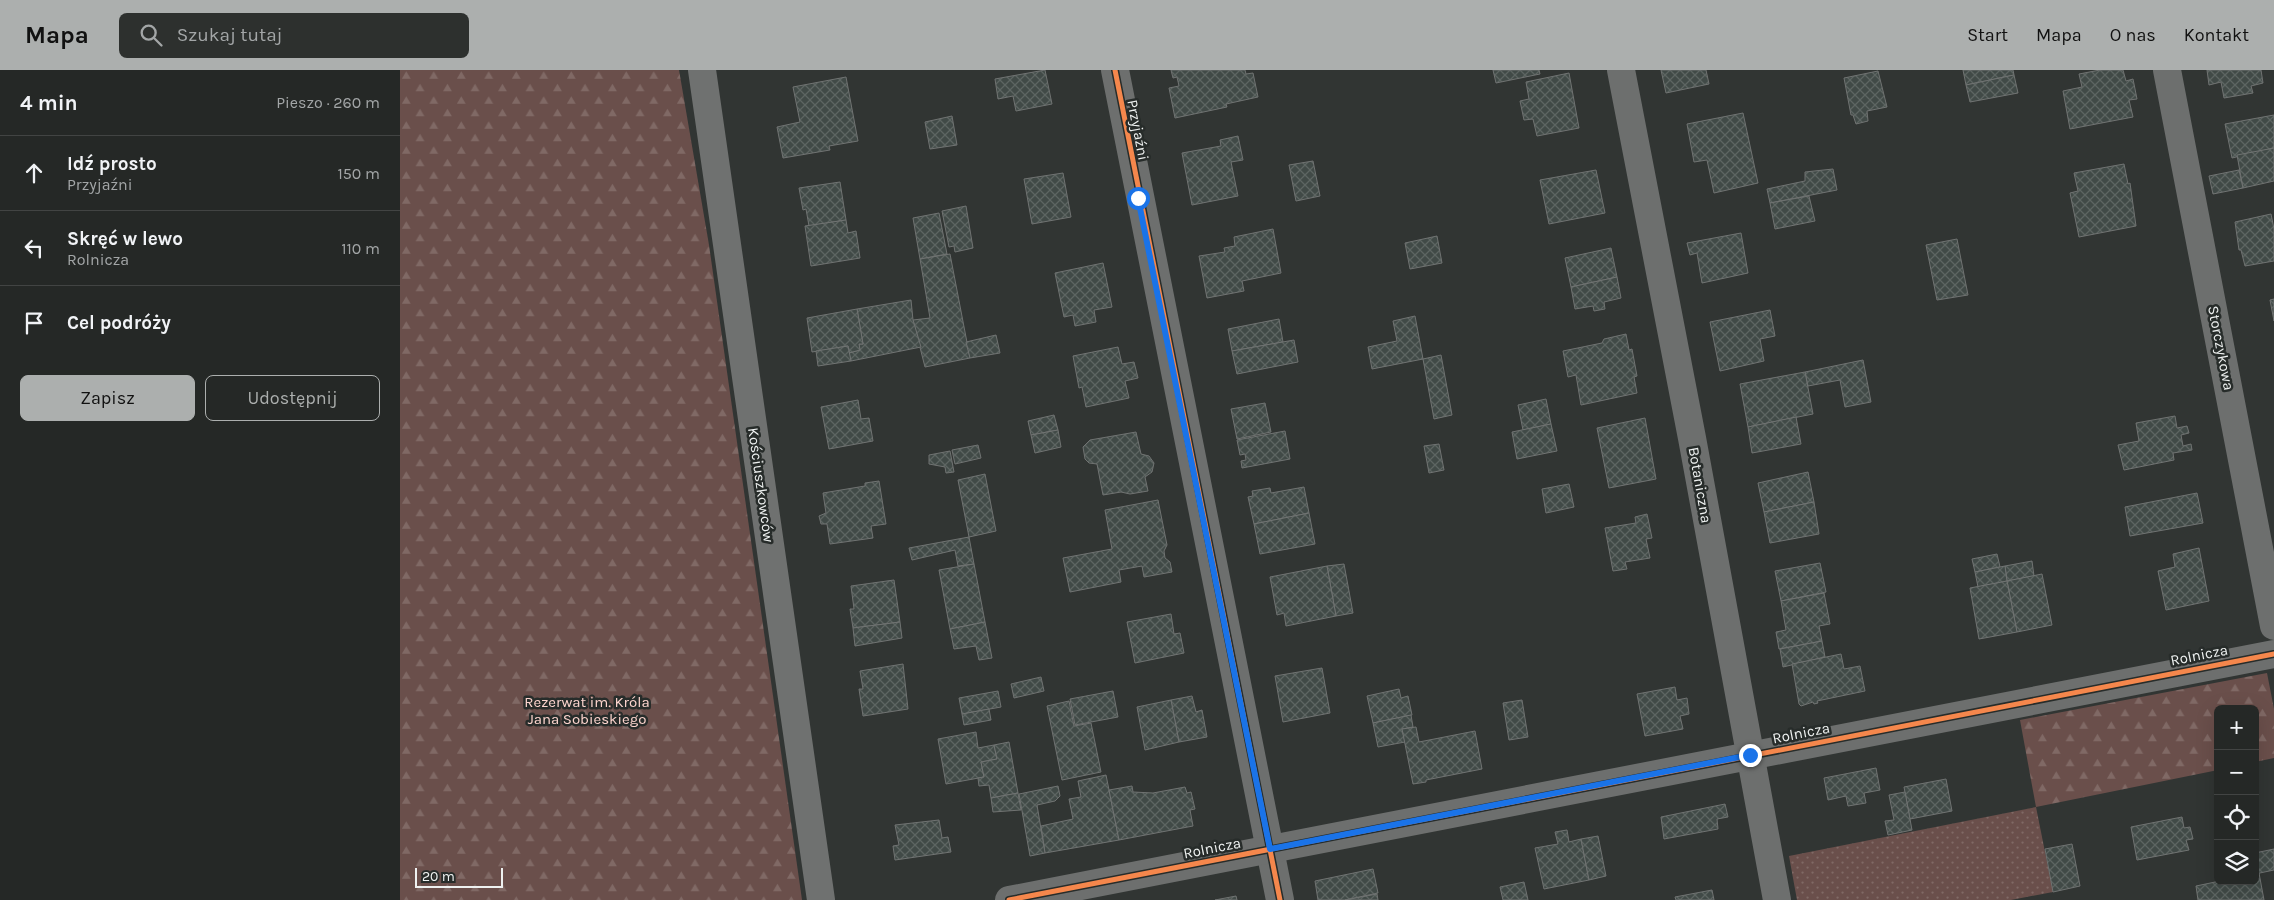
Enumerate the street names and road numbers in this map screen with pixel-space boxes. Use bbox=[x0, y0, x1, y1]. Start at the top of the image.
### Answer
street label: Przyjaźni bbox=[1123, 98, 1153, 162]
street label: Storczykowa bbox=[2204, 304, 2238, 392]
street label: Kościuszkowców bbox=[744, 426, 778, 544]
street label: Botaniczna bbox=[1684, 445, 1716, 525]
street label: Rolnicza bbox=[2169, 641, 2229, 669]
street label: Rolnicza bbox=[1771, 719, 1831, 747]
street label: Rolnicza bbox=[1182, 834, 1242, 862]

